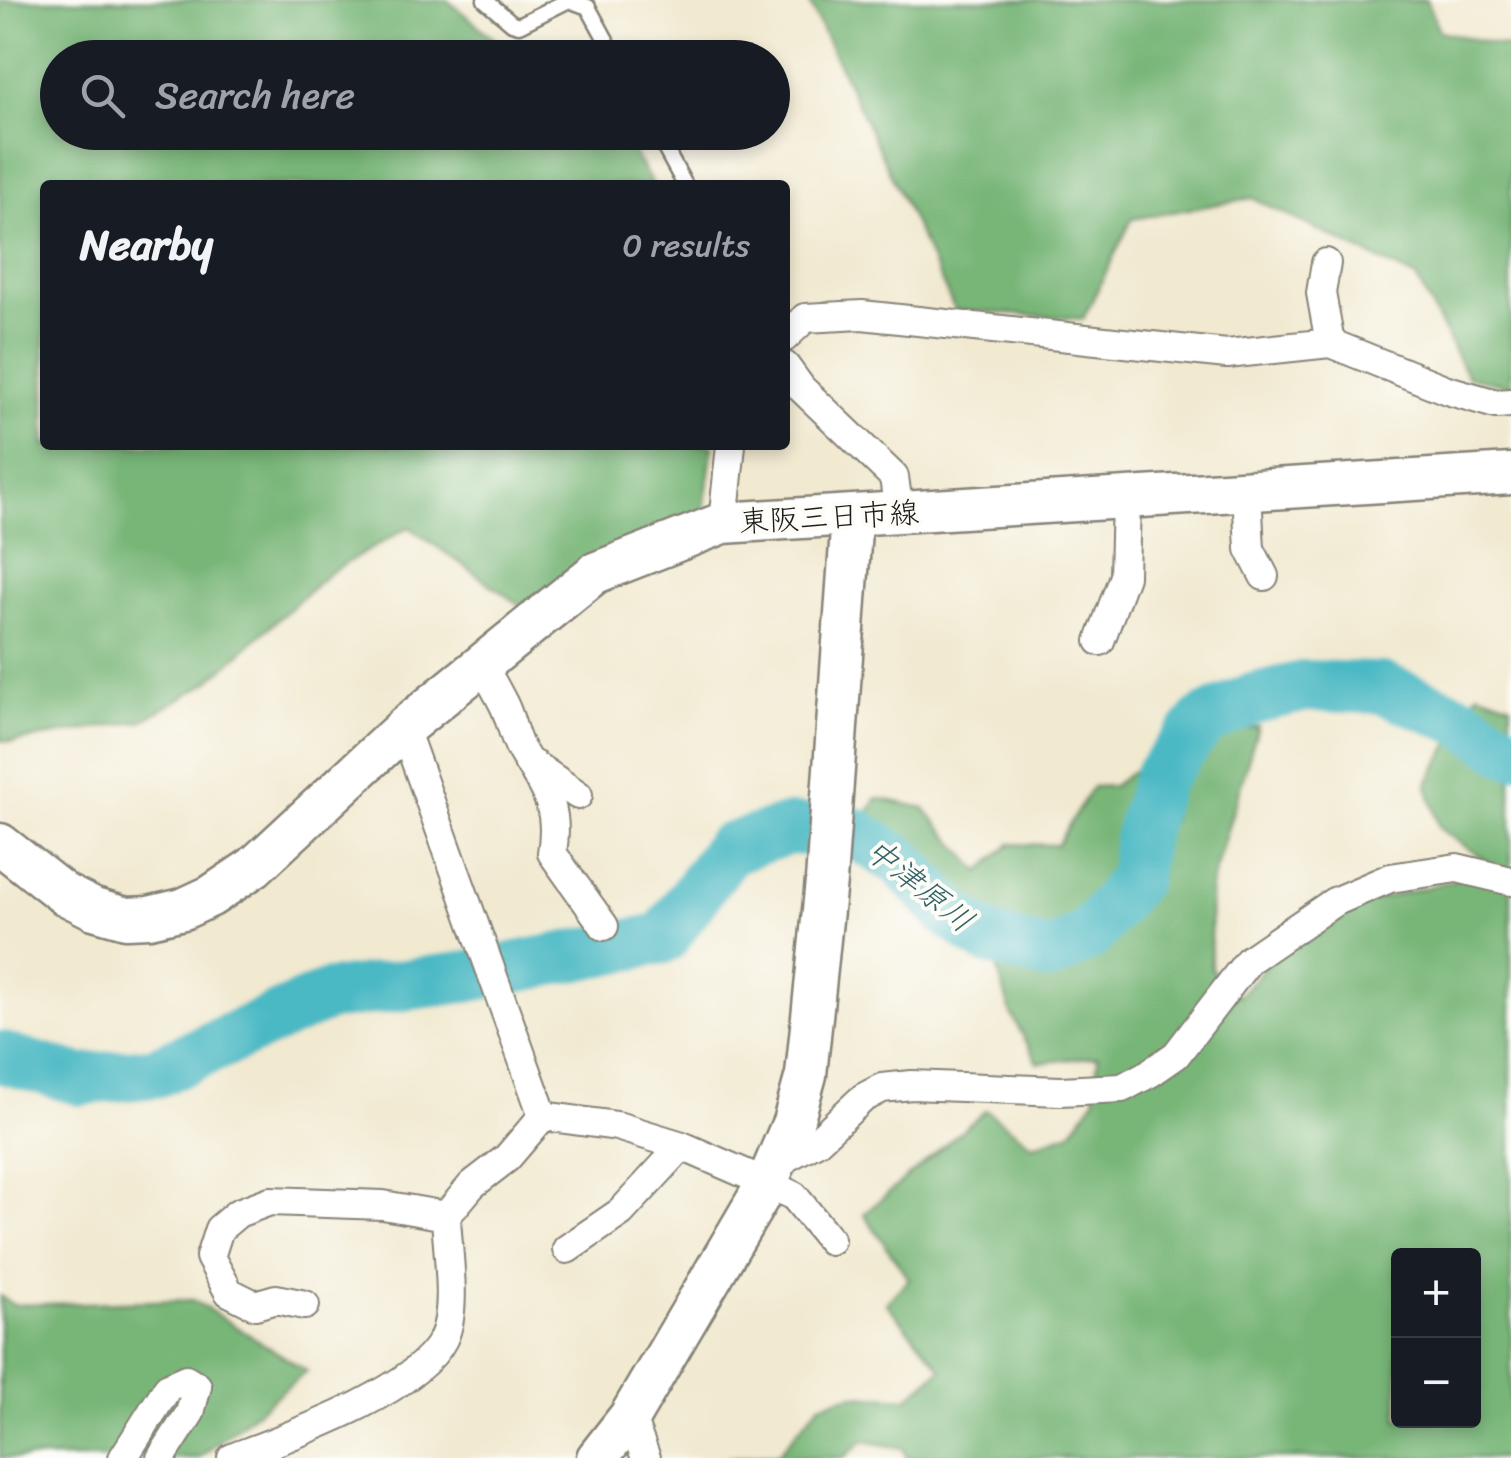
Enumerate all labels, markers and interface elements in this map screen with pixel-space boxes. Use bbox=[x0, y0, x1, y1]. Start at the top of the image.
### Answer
search box bbox=[40, 40, 790, 150]
text: Search here bbox=[155, 62, 355, 129]
icon: search bbox=[75, 68, 130, 123]
text: Nearby bbox=[80, 208, 213, 282]
text: 0 results bbox=[622, 217, 750, 274]
street label: 東阪三日市線 bbox=[738, 485, 920, 549]
water label: 中津原川 bbox=[852, 823, 987, 948]
map controls bbox=[1391, 1248, 1481, 1428]
button: + bbox=[1391, 1248, 1481, 1338]
button: − bbox=[1391, 1338, 1481, 1428]

